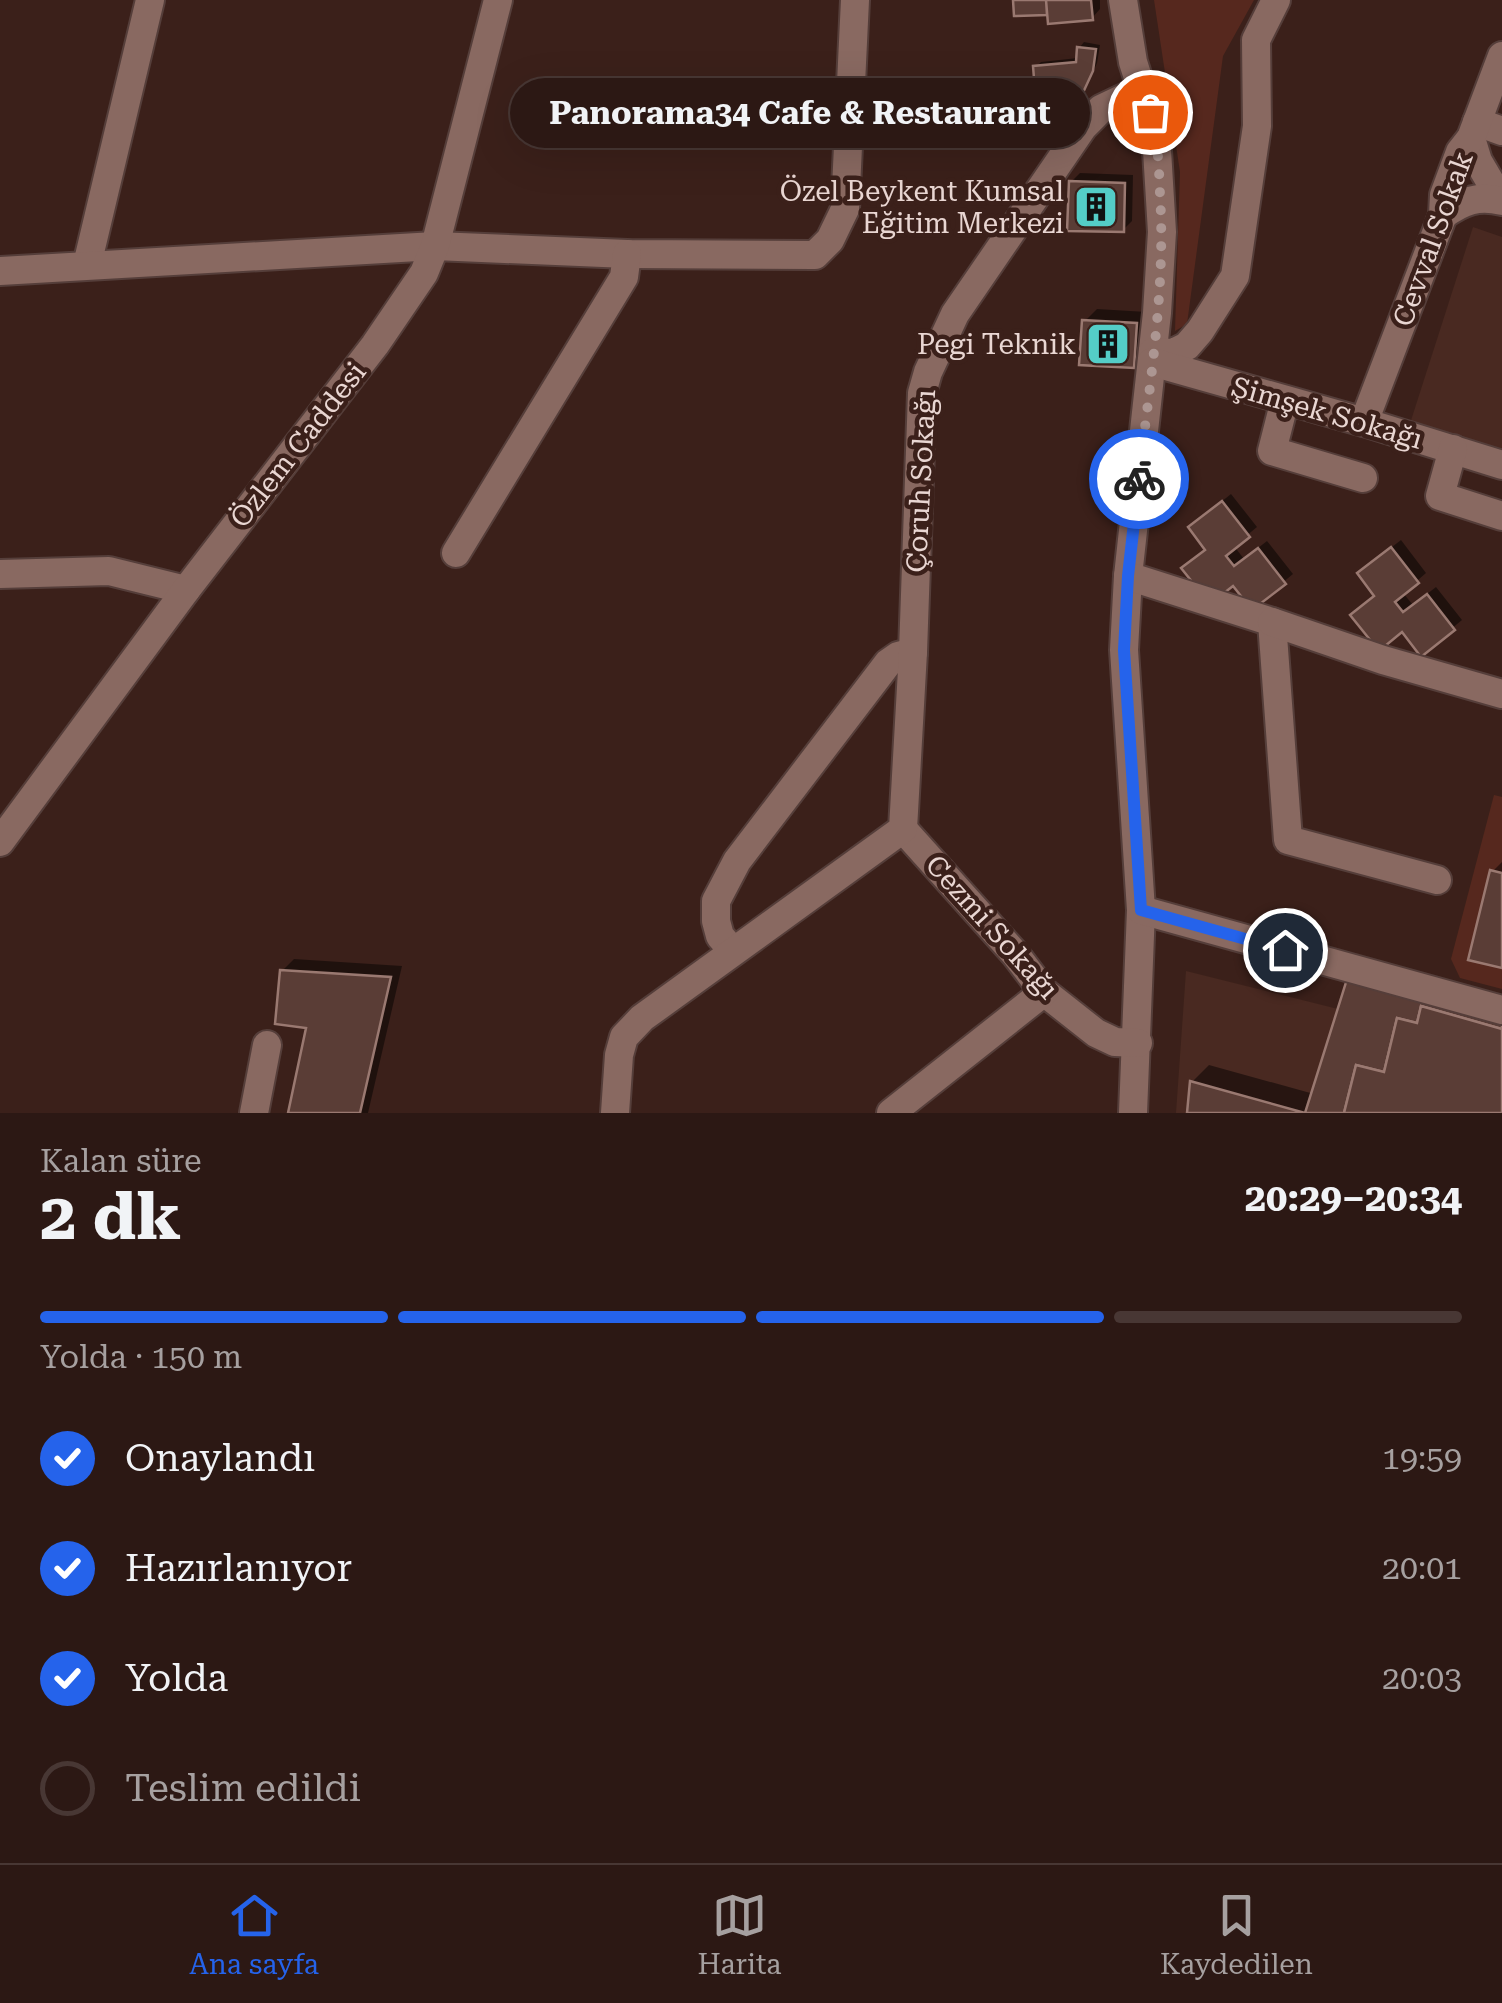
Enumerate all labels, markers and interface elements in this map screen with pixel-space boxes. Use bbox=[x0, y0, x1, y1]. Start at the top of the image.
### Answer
pin bbox=[1108, 70, 1193, 155]
callout: Panorama34 Cafe & Restaurant bbox=[510, 77, 1090, 147]
icon: bag bbox=[1123, 85, 1178, 140]
text: Panorama34 Cafe & Restaurant bbox=[549, 94, 1051, 132]
street label: Cevval Sokak bbox=[1386, 147, 1480, 331]
place label: Özel Beykent Kumsal Eğitim Merkezi bbox=[780, 174, 1064, 240]
building icon: Özel Beykent Kumsal Eğitim Merkezi bbox=[1073, 184, 1119, 230]
building icon: Pegi Teknik bbox=[1085, 321, 1131, 367]
place label: Pegi Teknik bbox=[917, 328, 1076, 361]
street label: Özlem Caddesi bbox=[222, 355, 373, 534]
street label: Şimşek Sokağı bbox=[1228, 370, 1426, 456]
street label: Çoruh Sokağı bbox=[900, 388, 942, 573]
courier bbox=[1089, 429, 1189, 529]
icon: bike bbox=[1112, 452, 1167, 507]
street label: Cezmi Sokağı bbox=[919, 848, 1065, 1006]
pin bbox=[1243, 908, 1328, 993]
icon: home bbox=[1258, 923, 1313, 978]
text: Kalan süre bbox=[40, 1142, 202, 1180]
text: 20:29–20:34 bbox=[1245, 1176, 1462, 1220]
text: 2 dk bbox=[40, 1179, 181, 1255]
text: Yolda · 150 m bbox=[40, 1338, 242, 1376]
icon: check bbox=[40, 1431, 95, 1486]
text: Onaylandı bbox=[125, 1436, 315, 1480]
text: 19:59 bbox=[1382, 1439, 1462, 1477]
icon: check bbox=[40, 1541, 95, 1596]
text: Hazırlanıyor bbox=[125, 1546, 352, 1590]
text: 20:01 bbox=[1382, 1549, 1462, 1587]
icon: check bbox=[40, 1651, 95, 1706]
text: Yolda bbox=[125, 1656, 228, 1700]
text: 20:03 bbox=[1382, 1659, 1462, 1697]
text: Teslim edildi bbox=[125, 1766, 361, 1810]
tab: Ana sayfa bbox=[189, 1888, 319, 1981]
tab: Harita bbox=[697, 1888, 782, 1981]
tab: Kaydedilen bbox=[1160, 1888, 1313, 1981]

